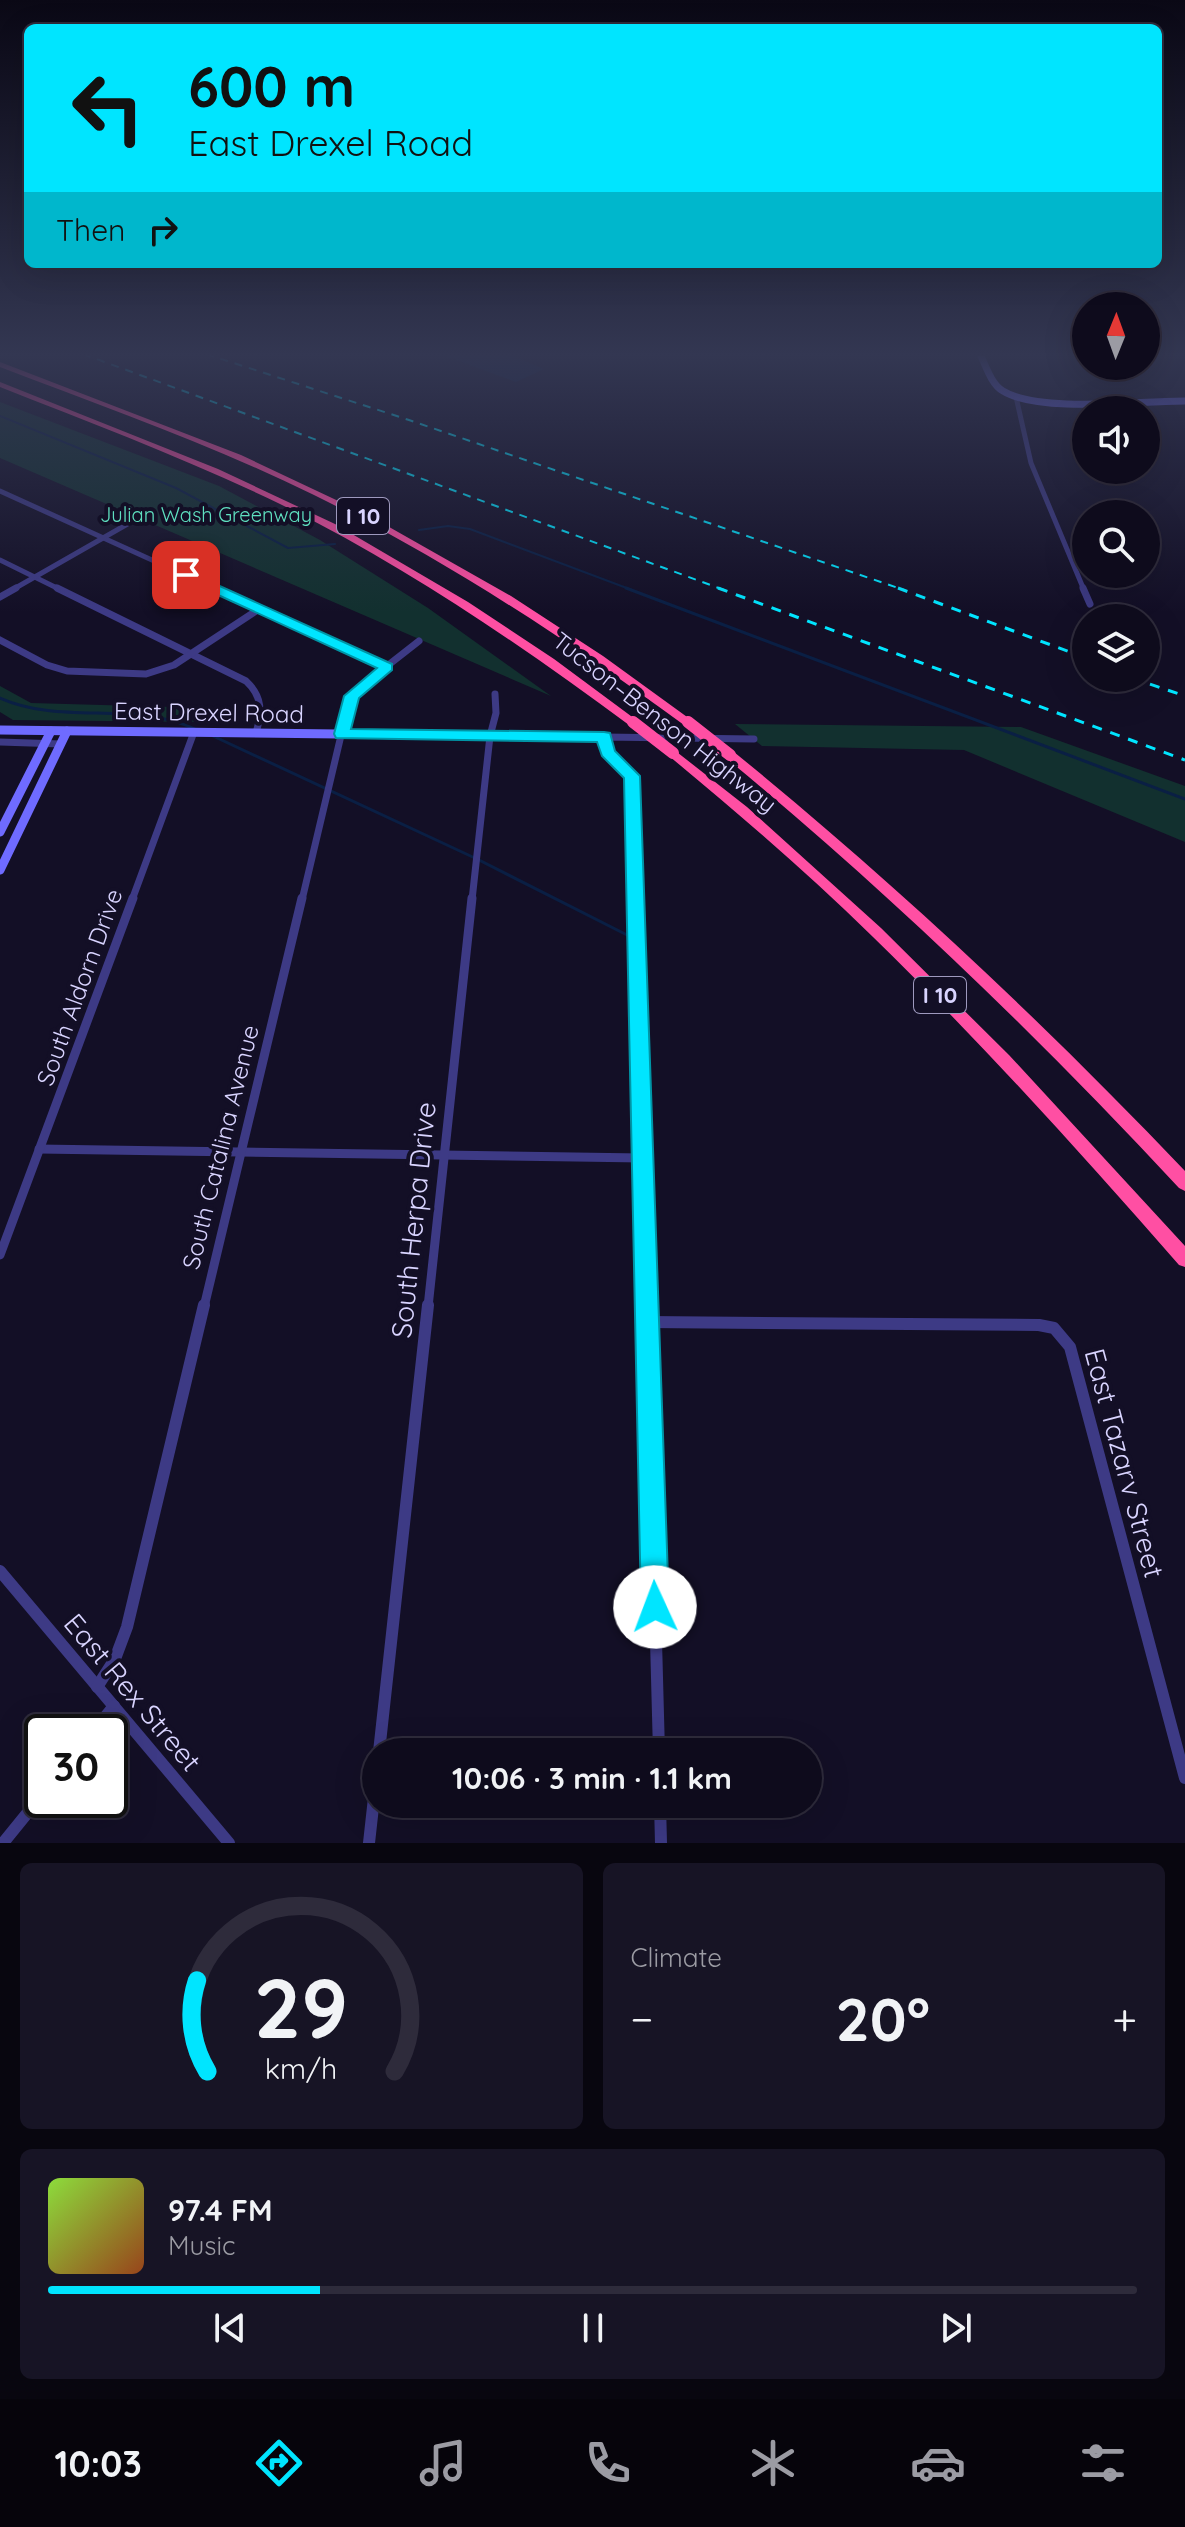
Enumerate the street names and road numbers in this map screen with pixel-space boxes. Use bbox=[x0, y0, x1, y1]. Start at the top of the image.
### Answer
road number: I 10 bbox=[337, 498, 389, 534]
street label: Tucson–Benson Highway bbox=[547, 625, 783, 819]
street label: East Drexel Road bbox=[114, 695, 304, 729]
street label: South Aldorn Drive bbox=[29, 884, 129, 1090]
road number: I 10 bbox=[914, 977, 966, 1013]
street label: South Catalina Avenue bbox=[175, 1022, 265, 1272]
street label: South Herpa Drive bbox=[383, 1100, 443, 1340]
street label: East Tazarv Street bbox=[1078, 1345, 1172, 1581]
street label: East Rex Street bbox=[57, 1606, 209, 1778]

